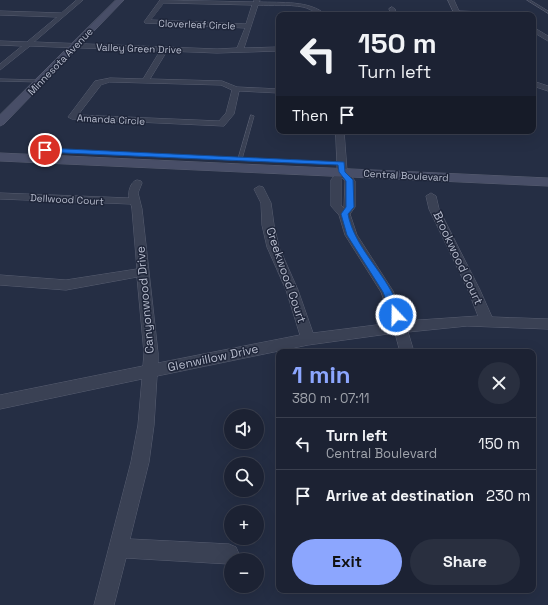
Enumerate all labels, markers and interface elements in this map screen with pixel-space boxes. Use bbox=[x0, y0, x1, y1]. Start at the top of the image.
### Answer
street label: Cloverleaf Circle bbox=[158, 17, 236, 32]
street label: Minnesota Avenue bbox=[25, 25, 96, 98]
text: 150 m bbox=[358, 25, 437, 61]
icon: left bbox=[292, 28, 344, 80]
street label: Valley Green Drive bbox=[96, 41, 182, 56]
text: Turn left bbox=[358, 60, 431, 83]
icon: arrive bbox=[336, 104, 358, 126]
text: Then bbox=[292, 106, 328, 125]
street label: Amanda Circle bbox=[77, 111, 146, 128]
pin bbox=[28, 133, 62, 167]
icon: arrive bbox=[34, 139, 56, 161]
street label: Central Boulevard bbox=[363, 167, 449, 184]
street label: Dellwood Court bbox=[30, 191, 105, 208]
street label: Brookwood Court bbox=[429, 209, 487, 307]
street label: Creekwood Court bbox=[262, 225, 310, 325]
street label: Canyonwood Drive bbox=[132, 246, 158, 354]
position arrow bbox=[375, 294, 417, 336]
street label: Glenwillow Drive bbox=[166, 341, 260, 375]
text: 1 min bbox=[292, 359, 351, 390]
button: close bbox=[478, 362, 520, 404]
text: 380 m · 07:11 bbox=[292, 390, 370, 407]
map controls bbox=[224, 409, 264, 593]
button: sound bbox=[224, 409, 264, 449]
text: Turn left bbox=[326, 426, 388, 445]
icon: left bbox=[292, 433, 314, 455]
text: 150 m bbox=[478, 434, 520, 453]
text: Central Boulevard bbox=[326, 445, 437, 462]
button: search bbox=[224, 457, 264, 497]
icon: arrive bbox=[292, 485, 314, 507]
text: Arrive at destination bbox=[326, 486, 474, 505]
text: 230 m bbox=[486, 486, 530, 505]
button: + bbox=[224, 505, 264, 545]
button: Exit bbox=[292, 539, 402, 585]
button: Share bbox=[410, 539, 520, 585]
button: − bbox=[224, 553, 264, 593]

